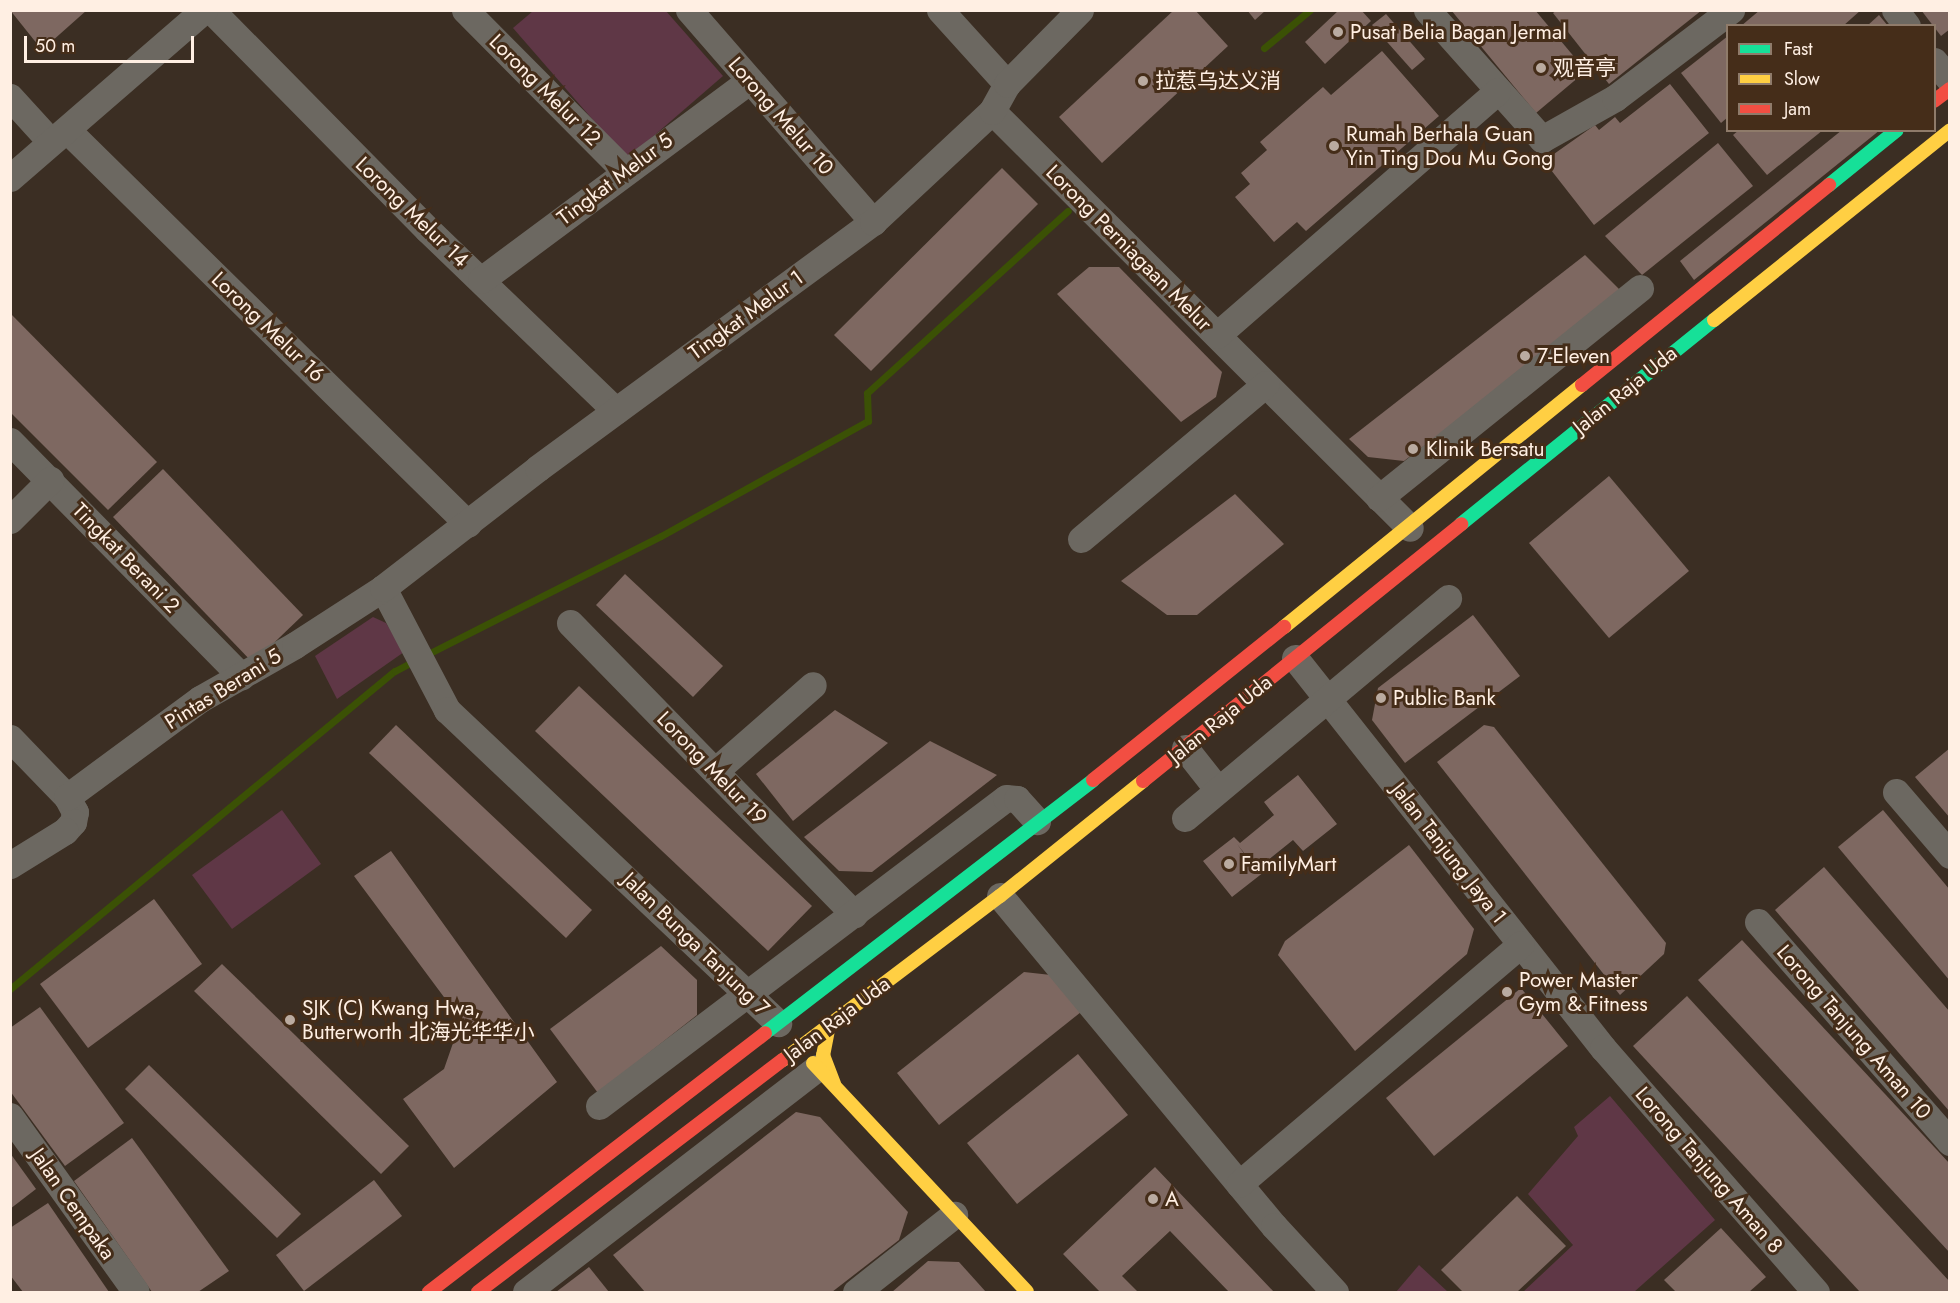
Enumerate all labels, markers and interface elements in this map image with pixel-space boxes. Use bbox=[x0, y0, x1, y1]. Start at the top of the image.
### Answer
place label: Pusat Belia Bagan Jermal bbox=[1350, 19, 1567, 45]
scale bar bbox=[27, 24, 196, 62]
legend bbox=[1726, 24, 1936, 132]
marker: Pusat Belia Bagan Jermal bbox=[1331, 25, 1345, 39]
street label: Lorong Melur 12 bbox=[484, 29, 606, 151]
text: 50 m bbox=[35, 33, 75, 59]
text: Fast bbox=[1784, 36, 1813, 62]
street label: Lorong Melur 10 bbox=[723, 52, 839, 180]
place label: 观音亭 bbox=[1553, 55, 1616, 81]
marker: 观音亭 bbox=[1534, 61, 1548, 75]
text: Slow bbox=[1784, 66, 1820, 92]
place label: 拉惹乌达义消 bbox=[1155, 68, 1281, 94]
marker: 拉惹乌达义消 bbox=[1136, 74, 1150, 88]
text: Jam bbox=[1784, 96, 1811, 122]
place label: Rumah Berhala Guan Yin Ting Dou Mu Gong bbox=[1346, 121, 1553, 171]
street label: Tingkat Melur 5 bbox=[552, 127, 678, 231]
marker: Rumah Berhala Guan Yin Ting Dou Mu Gong bbox=[1327, 139, 1341, 153]
street label: Lorong Melur 14 bbox=[350, 152, 474, 272]
street label: Lorong Perniagaan Melur bbox=[1041, 160, 1217, 336]
street label: Tingkat Melur 1 bbox=[684, 265, 808, 365]
street label: Lorong Melur 16 bbox=[206, 267, 330, 387]
street label: Jalan Raja Uda bbox=[1568, 341, 1682, 439]
place label: 7-Eleven bbox=[1537, 343, 1610, 369]
marker: 7-Eleven bbox=[1518, 349, 1532, 363]
place label: Klinik Bersatu bbox=[1426, 436, 1545, 462]
marker: Klinik Bersatu bbox=[1404, 440, 1422, 458]
street label: Tingkat Berani 2 bbox=[67, 498, 185, 618]
street label: Pintas Berani 5 bbox=[160, 643, 286, 735]
street label: Jalan Raja Uda bbox=[1163, 670, 1277, 768]
place label: Public Bank bbox=[1393, 685, 1496, 711]
marker: Public Bank bbox=[1374, 691, 1388, 705]
street label: Lorong Melur 19 bbox=[652, 706, 772, 830]
street label: Jalan Tanjung Jaya 1 bbox=[1386, 778, 1512, 928]
place label: FamilyMart bbox=[1241, 851, 1336, 877]
marker: FamilyMart bbox=[1222, 857, 1236, 871]
street label: Jalan Bunga Tanjung 7 bbox=[617, 867, 775, 1021]
street label: Lorong Tanjung Aman 10 bbox=[1771, 940, 1937, 1124]
place label: Power Master Gym & Fitness bbox=[1519, 967, 1648, 1017]
street label: Jalan Raja Uda bbox=[779, 971, 895, 1067]
marker: Power Master Gym & Fitness bbox=[1500, 985, 1514, 999]
place label: SJK (C) Kwang Hwa, Butterworth 北海光华华小 bbox=[302, 995, 534, 1045]
marker: SJK (C) Kwang Hwa, Butterworth 北海光华华小 bbox=[283, 1013, 297, 1027]
street label: Lorong Tanjung Aman 8 bbox=[1630, 1082, 1788, 1258]
street label: Jalan Cempaka bbox=[25, 1143, 121, 1265]
place label: A bbox=[1165, 1186, 1179, 1212]
marker: A bbox=[1146, 1192, 1160, 1206]

